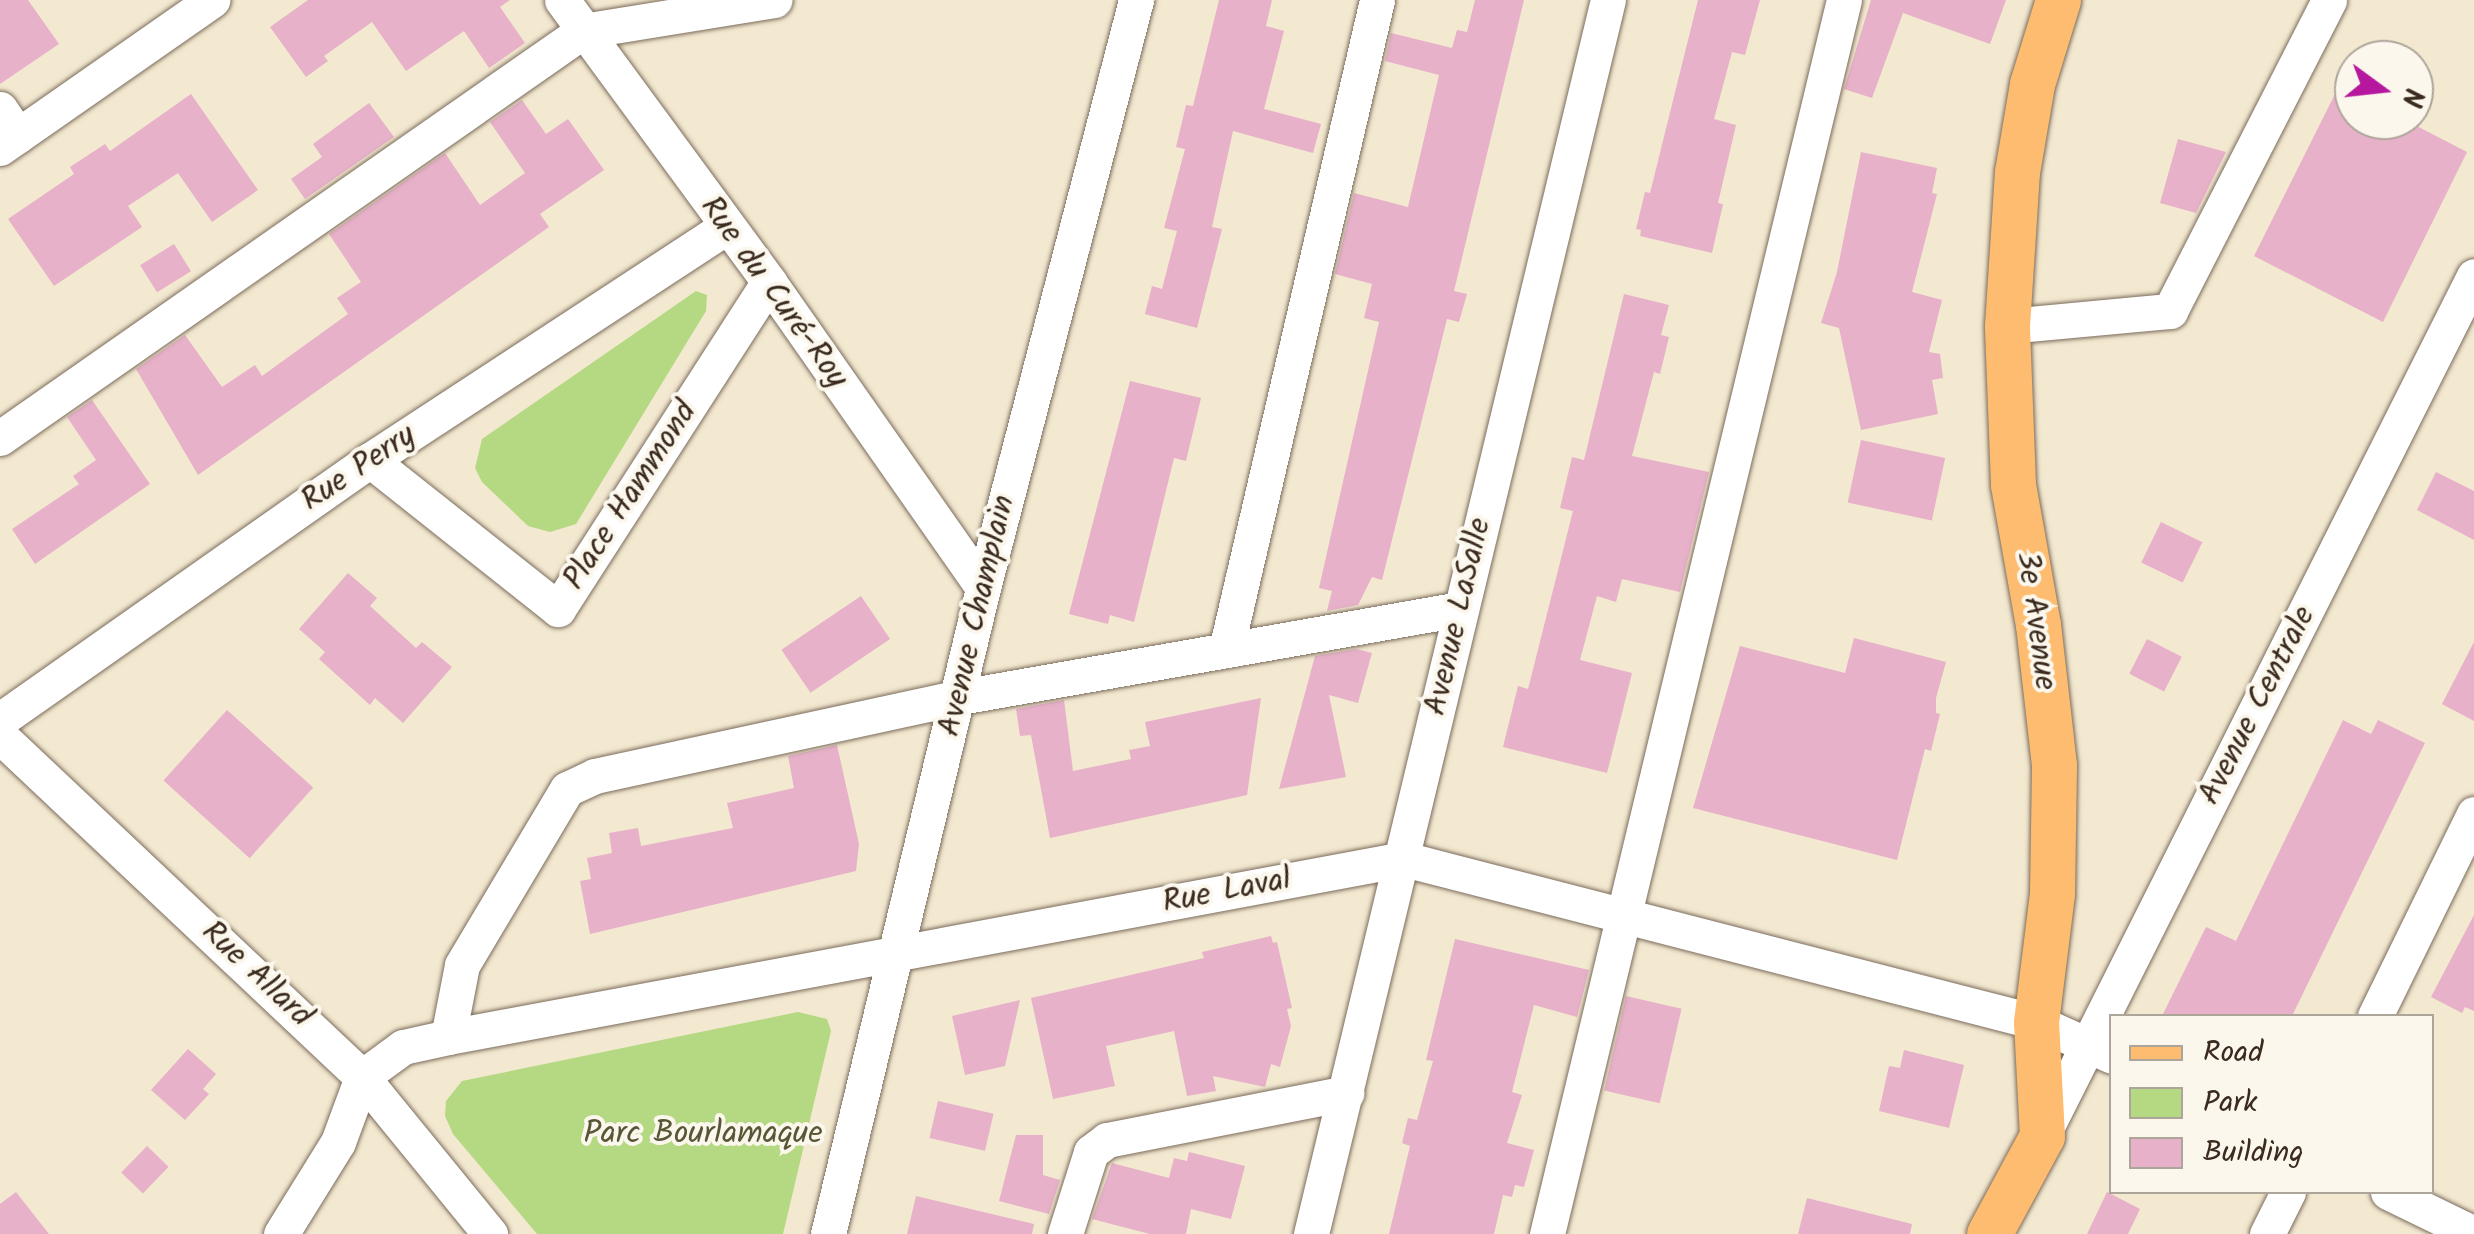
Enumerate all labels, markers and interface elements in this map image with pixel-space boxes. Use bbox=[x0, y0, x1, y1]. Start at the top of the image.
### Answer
north arrow bbox=[2334, 40, 2434, 140]
text: N bbox=[2388, 83, 2436, 112]
street label: Rue du Curé-Roy bbox=[691, 190, 855, 396]
street label: Place Hammond bbox=[556, 395, 706, 597]
street label: Rue Perry bbox=[295, 417, 423, 521]
street label: Avenue Champlain bbox=[932, 492, 1024, 740]
street label: Avenue LaSalle bbox=[1418, 514, 1500, 720]
street label: 3e Avenue bbox=[2006, 549, 2064, 693]
street label: Avenue Centrale bbox=[2191, 600, 2325, 812]
street label: Rue Laval bbox=[1159, 861, 1295, 923]
street label: Rue Allard bbox=[192, 914, 320, 1036]
legend bbox=[2109, 1014, 2434, 1194]
text: Road bbox=[2203, 1029, 2263, 1077]
text: Park bbox=[2203, 1079, 2257, 1127]
park label: Parc Bourlamaque bbox=[583, 1115, 823, 1153]
text: Building bbox=[2203, 1129, 2303, 1177]

